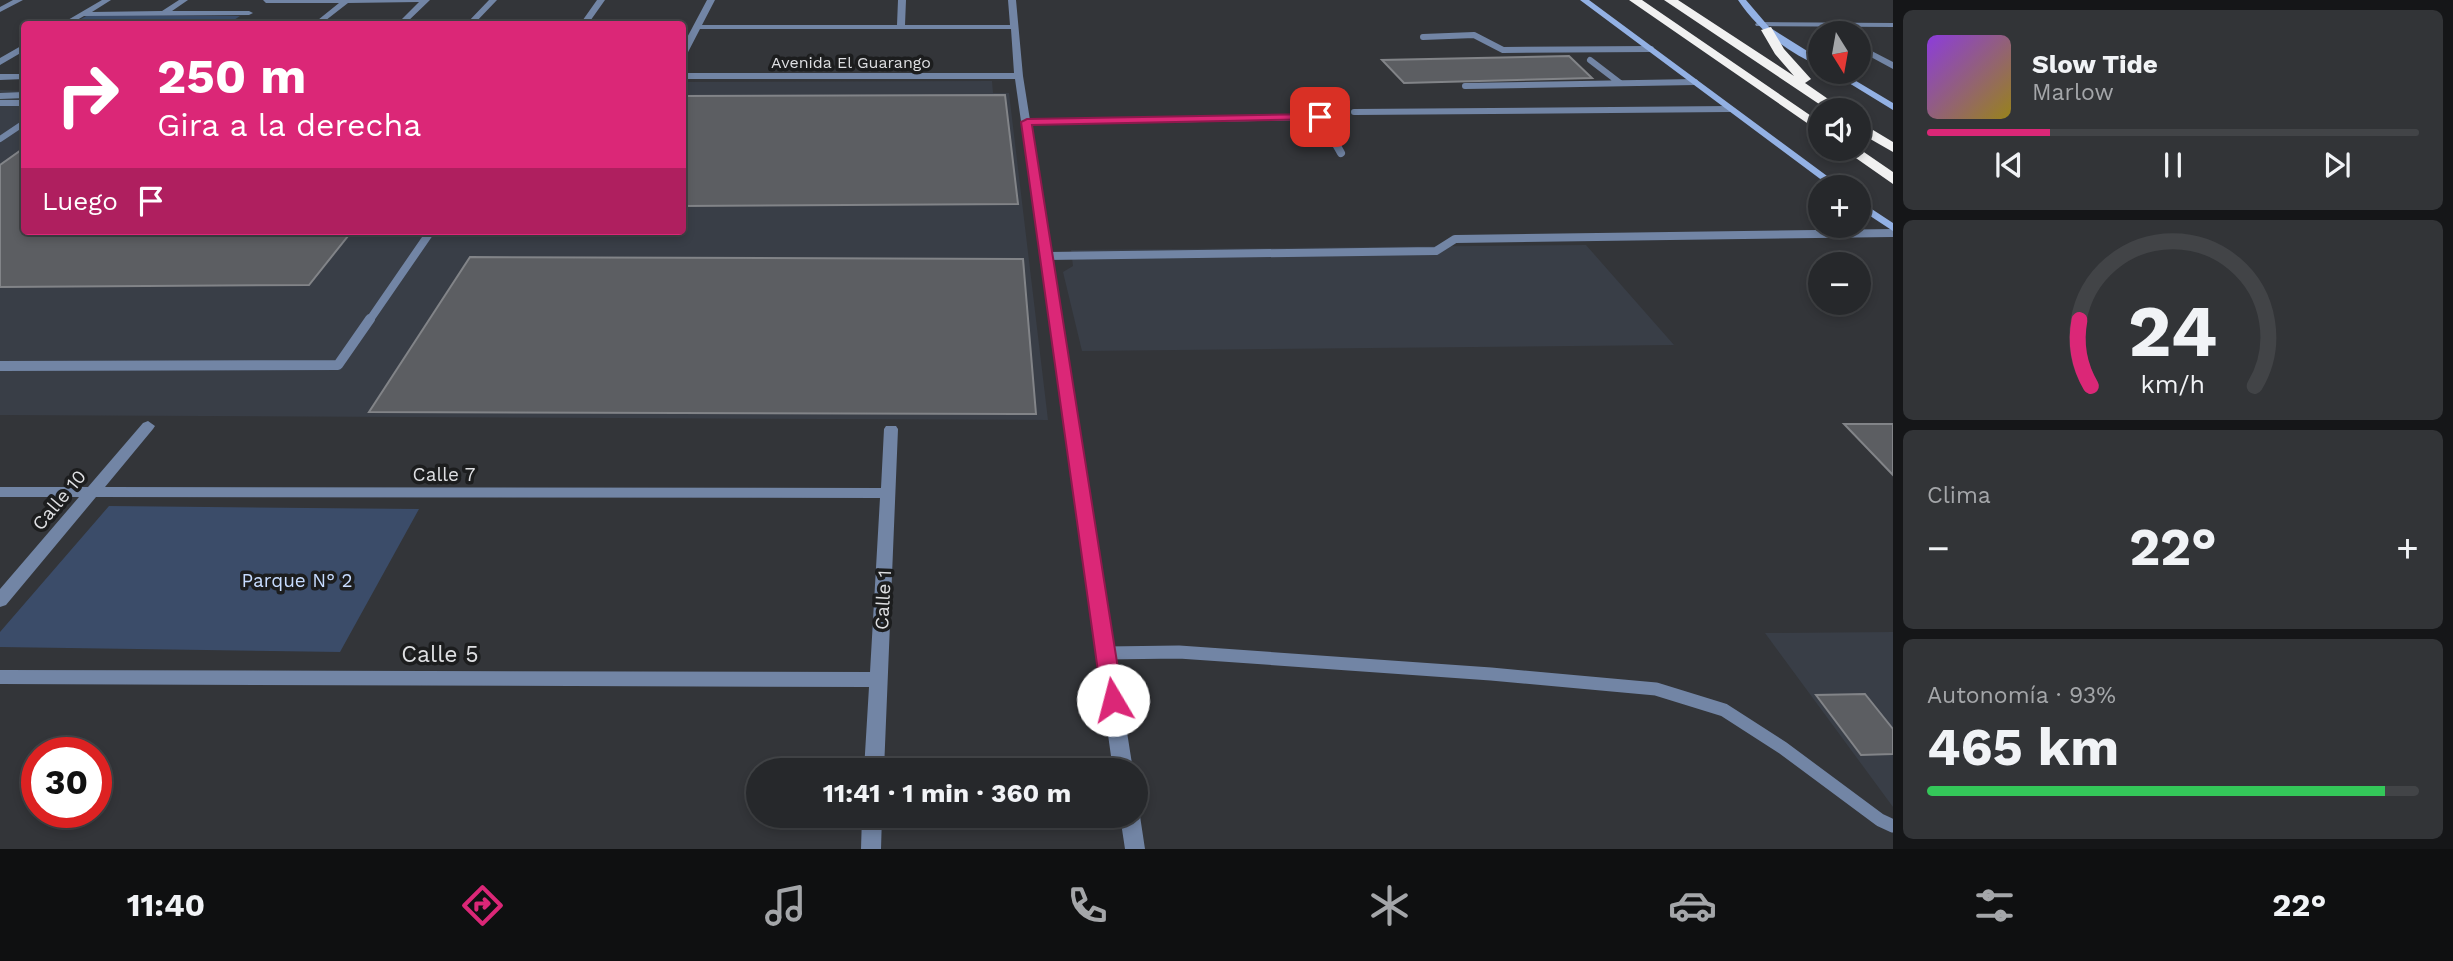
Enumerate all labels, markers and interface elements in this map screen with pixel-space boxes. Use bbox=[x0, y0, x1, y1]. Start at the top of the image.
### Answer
north arrow bbox=[1808, 21, 1871, 84]
map controls bbox=[1808, 21, 1871, 315]
text: 250 m bbox=[157, 47, 306, 105]
icon: right bbox=[42, 49, 133, 140]
text: Slow Tide bbox=[2032, 49, 2158, 79]
street label: Avenida El Guarango bbox=[771, 53, 931, 72]
text: Marlow bbox=[2032, 79, 2114, 106]
pin bbox=[1290, 87, 1350, 147]
icon: arrive bbox=[1301, 98, 1339, 136]
button: sound bbox=[1808, 98, 1871, 161]
text: Gira a la derecha bbox=[157, 106, 421, 144]
icon: previous bbox=[1990, 146, 2028, 184]
icon: pause bbox=[2154, 146, 2192, 184]
icon: next bbox=[2318, 146, 2356, 184]
button: + bbox=[1808, 175, 1871, 238]
icon: arrive bbox=[132, 182, 170, 220]
text: Luego bbox=[42, 186, 118, 216]
button: − bbox=[1808, 252, 1871, 315]
text: 24 bbox=[2128, 288, 2218, 374]
text: km/h bbox=[2141, 369, 2205, 398]
street label: Calle 7 bbox=[413, 463, 475, 486]
street label: Calle 10 bbox=[27, 465, 91, 535]
text: Clima bbox=[1927, 482, 1991, 509]
text: 22° bbox=[2129, 517, 2217, 578]
text: − bbox=[1927, 526, 1950, 570]
text: + bbox=[2396, 526, 2419, 570]
park label: Parque N° 2 bbox=[241, 569, 353, 592]
street label: Calle 1 bbox=[870, 569, 896, 631]
street label: Calle 5 bbox=[401, 641, 479, 668]
position arrow bbox=[1076, 663, 1150, 737]
text: Autonomía · 93% bbox=[1927, 682, 2116, 709]
text: 465 km bbox=[1927, 717, 2119, 778]
speed limit sign: 30 bbox=[21, 737, 112, 828]
text: 11:41 · 1 min · 360 m bbox=[823, 778, 1071, 808]
icon: directions bbox=[458, 881, 507, 930]
icon: music bbox=[761, 881, 810, 930]
icon: phone bbox=[1063, 881, 1112, 930]
icon: climate bbox=[1365, 881, 1414, 930]
icon: car bbox=[1668, 881, 1717, 930]
icon: filters bbox=[1970, 881, 2019, 930]
text: 11:40 bbox=[127, 886, 205, 924]
text: 22° bbox=[2272, 886, 2326, 924]

